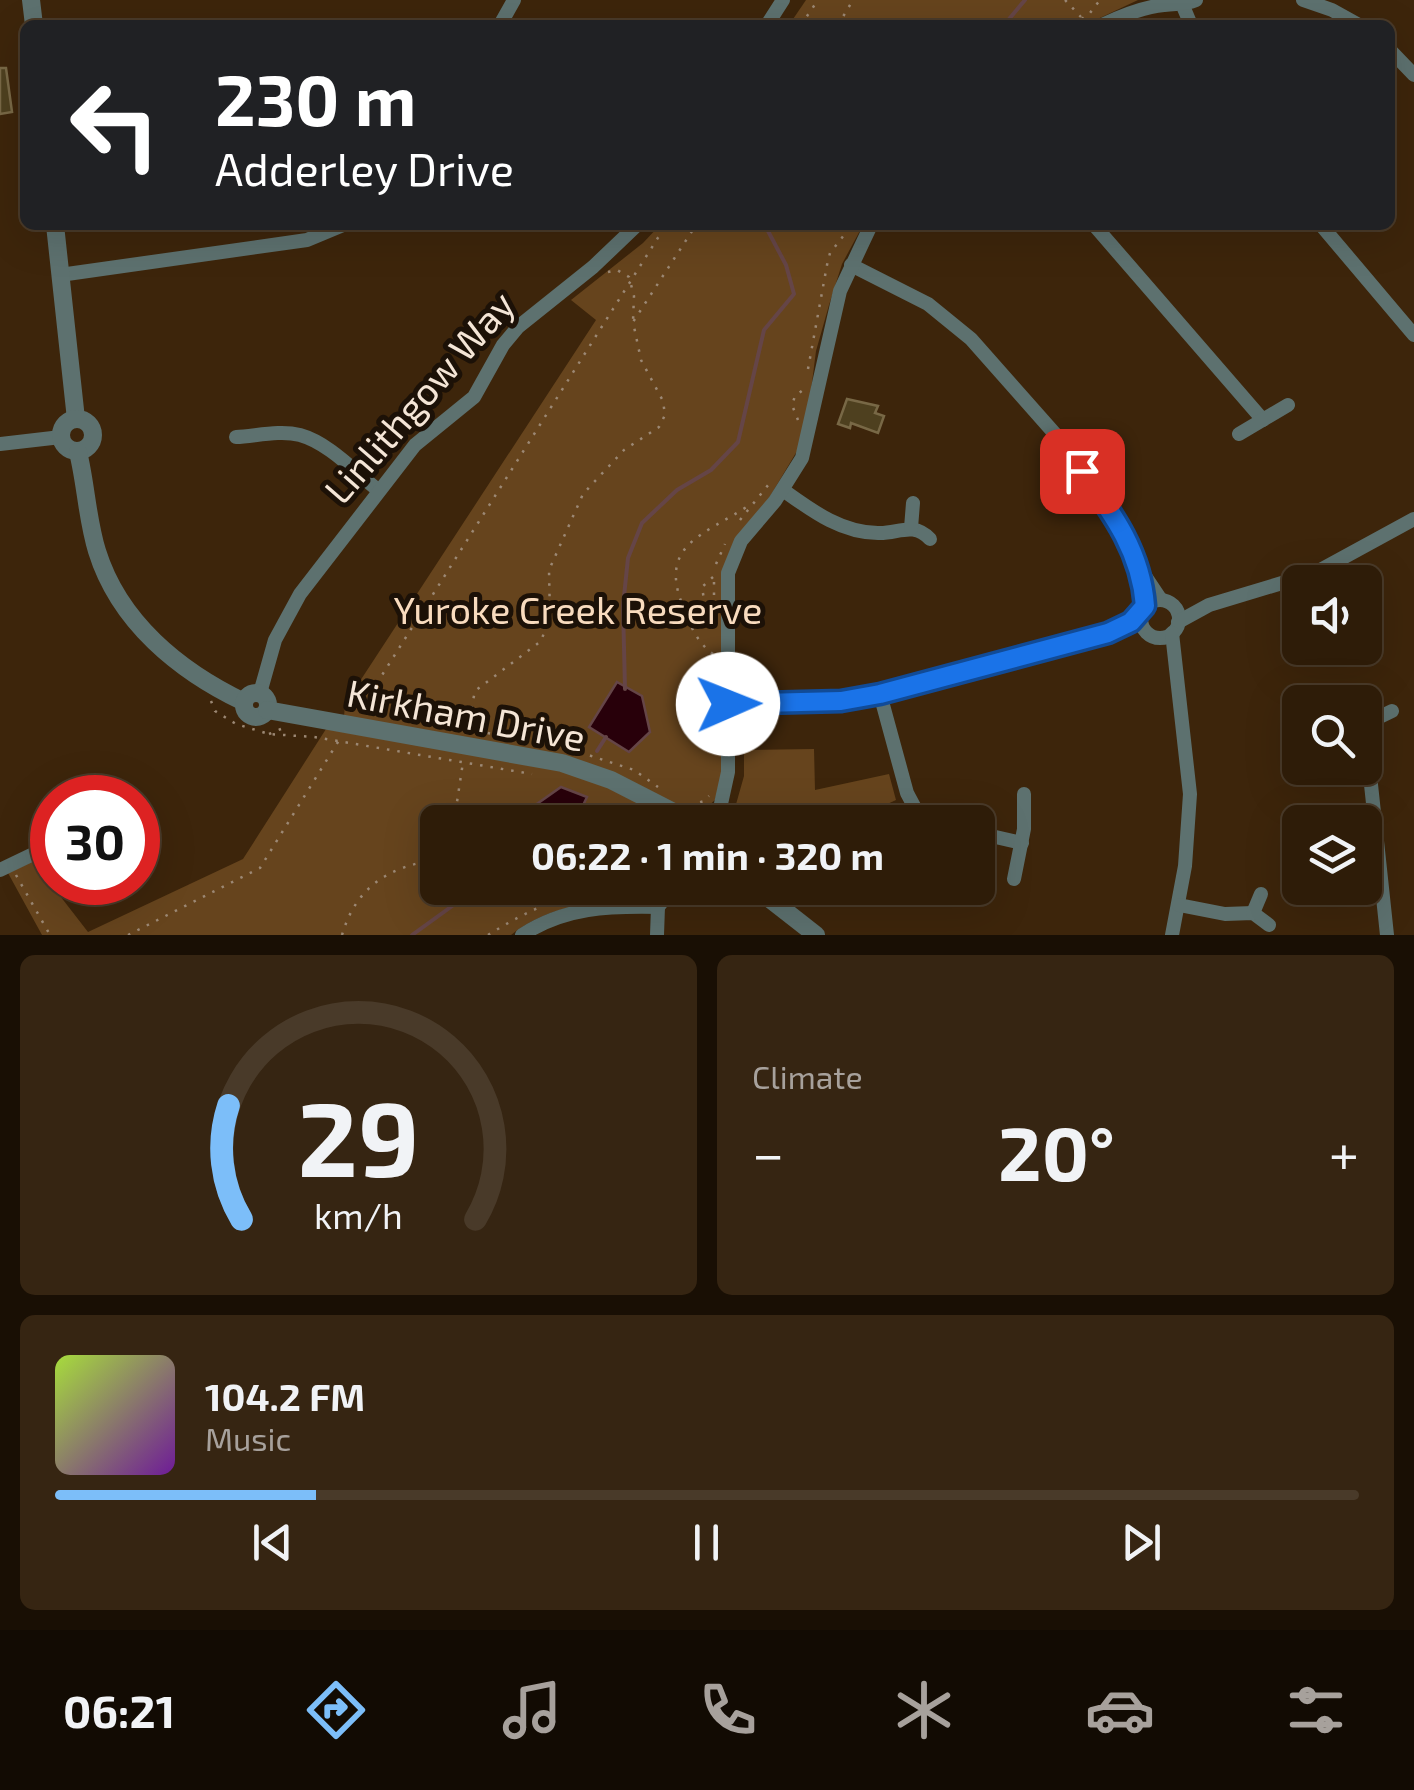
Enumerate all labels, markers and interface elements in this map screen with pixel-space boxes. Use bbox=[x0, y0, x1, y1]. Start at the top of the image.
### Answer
text: 230 m bbox=[215, 56, 416, 140]
icon: left bbox=[50, 60, 180, 190]
text: Adderley Drive bbox=[215, 141, 514, 195]
street label: Linlithgow Way bbox=[314, 281, 523, 512]
pin bbox=[1040, 429, 1125, 514]
icon: arrive bbox=[1055, 444, 1110, 499]
map controls bbox=[1282, 565, 1382, 905]
button: sound bbox=[1282, 565, 1382, 665]
park label: Yuroke Creek Reserve bbox=[394, 586, 762, 632]
position arrow bbox=[676, 652, 780, 756]
street label: Kirkham Drive bbox=[344, 668, 589, 760]
button: search bbox=[1282, 685, 1382, 785]
speed limit sign: 30 bbox=[30, 775, 160, 905]
button: layers bbox=[1282, 805, 1382, 905]
text: 06:22 · 1 min · 320 m bbox=[531, 832, 884, 878]
text: Climate bbox=[752, 1057, 863, 1095]
text: 29 bbox=[298, 1073, 419, 1198]
text: 20° bbox=[998, 1106, 1115, 1196]
text: − bbox=[752, 1119, 784, 1185]
text: + bbox=[1329, 1119, 1359, 1185]
text: km/h bbox=[314, 1193, 403, 1236]
text: 104.2 FM bbox=[205, 1373, 365, 1419]
text: Music bbox=[205, 1419, 291, 1457]
icon: previous bbox=[245, 1515, 300, 1570]
icon: pause bbox=[679, 1515, 734, 1570]
icon: next bbox=[1114, 1515, 1169, 1570]
icon: directions bbox=[301, 1675, 371, 1745]
icon: music bbox=[497, 1675, 567, 1745]
icon: phone bbox=[693, 1675, 763, 1745]
icon: climate bbox=[889, 1675, 959, 1745]
icon: car bbox=[1085, 1675, 1155, 1745]
icon: filters bbox=[1281, 1675, 1351, 1745]
text: 06:21 bbox=[63, 1683, 175, 1737]

